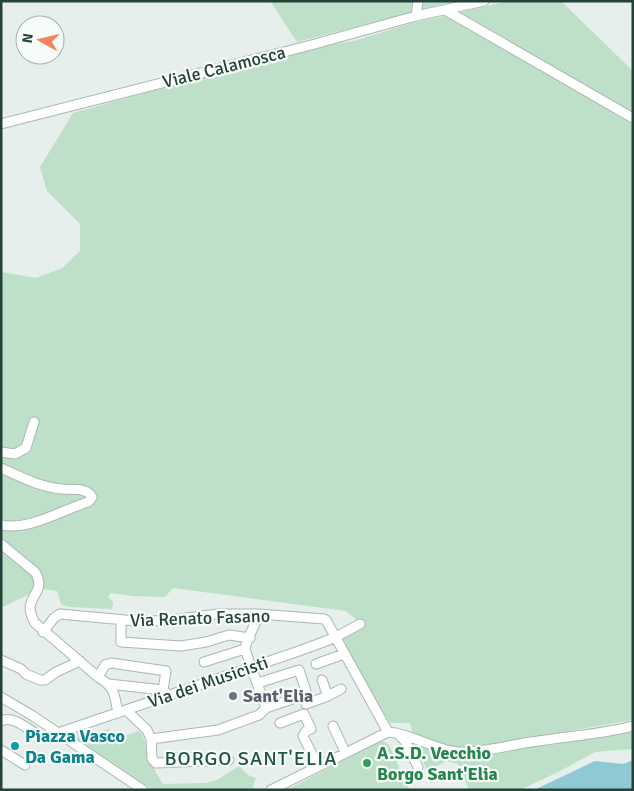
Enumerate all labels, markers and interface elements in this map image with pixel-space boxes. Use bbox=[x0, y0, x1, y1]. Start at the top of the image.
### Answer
north arrow bbox=[15, 15, 65, 65]
text: N bbox=[19, 32, 37, 44]
street label: Viale Calamosca bbox=[160, 41, 288, 93]
street label: Via Renato Fasano bbox=[130, 605, 270, 631]
street label: Via dei Musicisti bbox=[145, 651, 271, 713]
place label: Sant'Elia bbox=[243, 685, 313, 707]
marker: Sant'Elia bbox=[227, 690, 239, 702]
place label: Piazza Vasco Da Gama bbox=[25, 725, 125, 768]
marker: Piazza Vasco Da Gama bbox=[9, 740, 21, 752]
place label: A.S.D. Vecchio Borgo Sant'Elia bbox=[377, 742, 498, 785]
district label: BORGO SANT'ELIA bbox=[165, 746, 337, 771]
marker: A.S.D. Vecchio Borgo Sant'Elia bbox=[361, 757, 373, 769]

